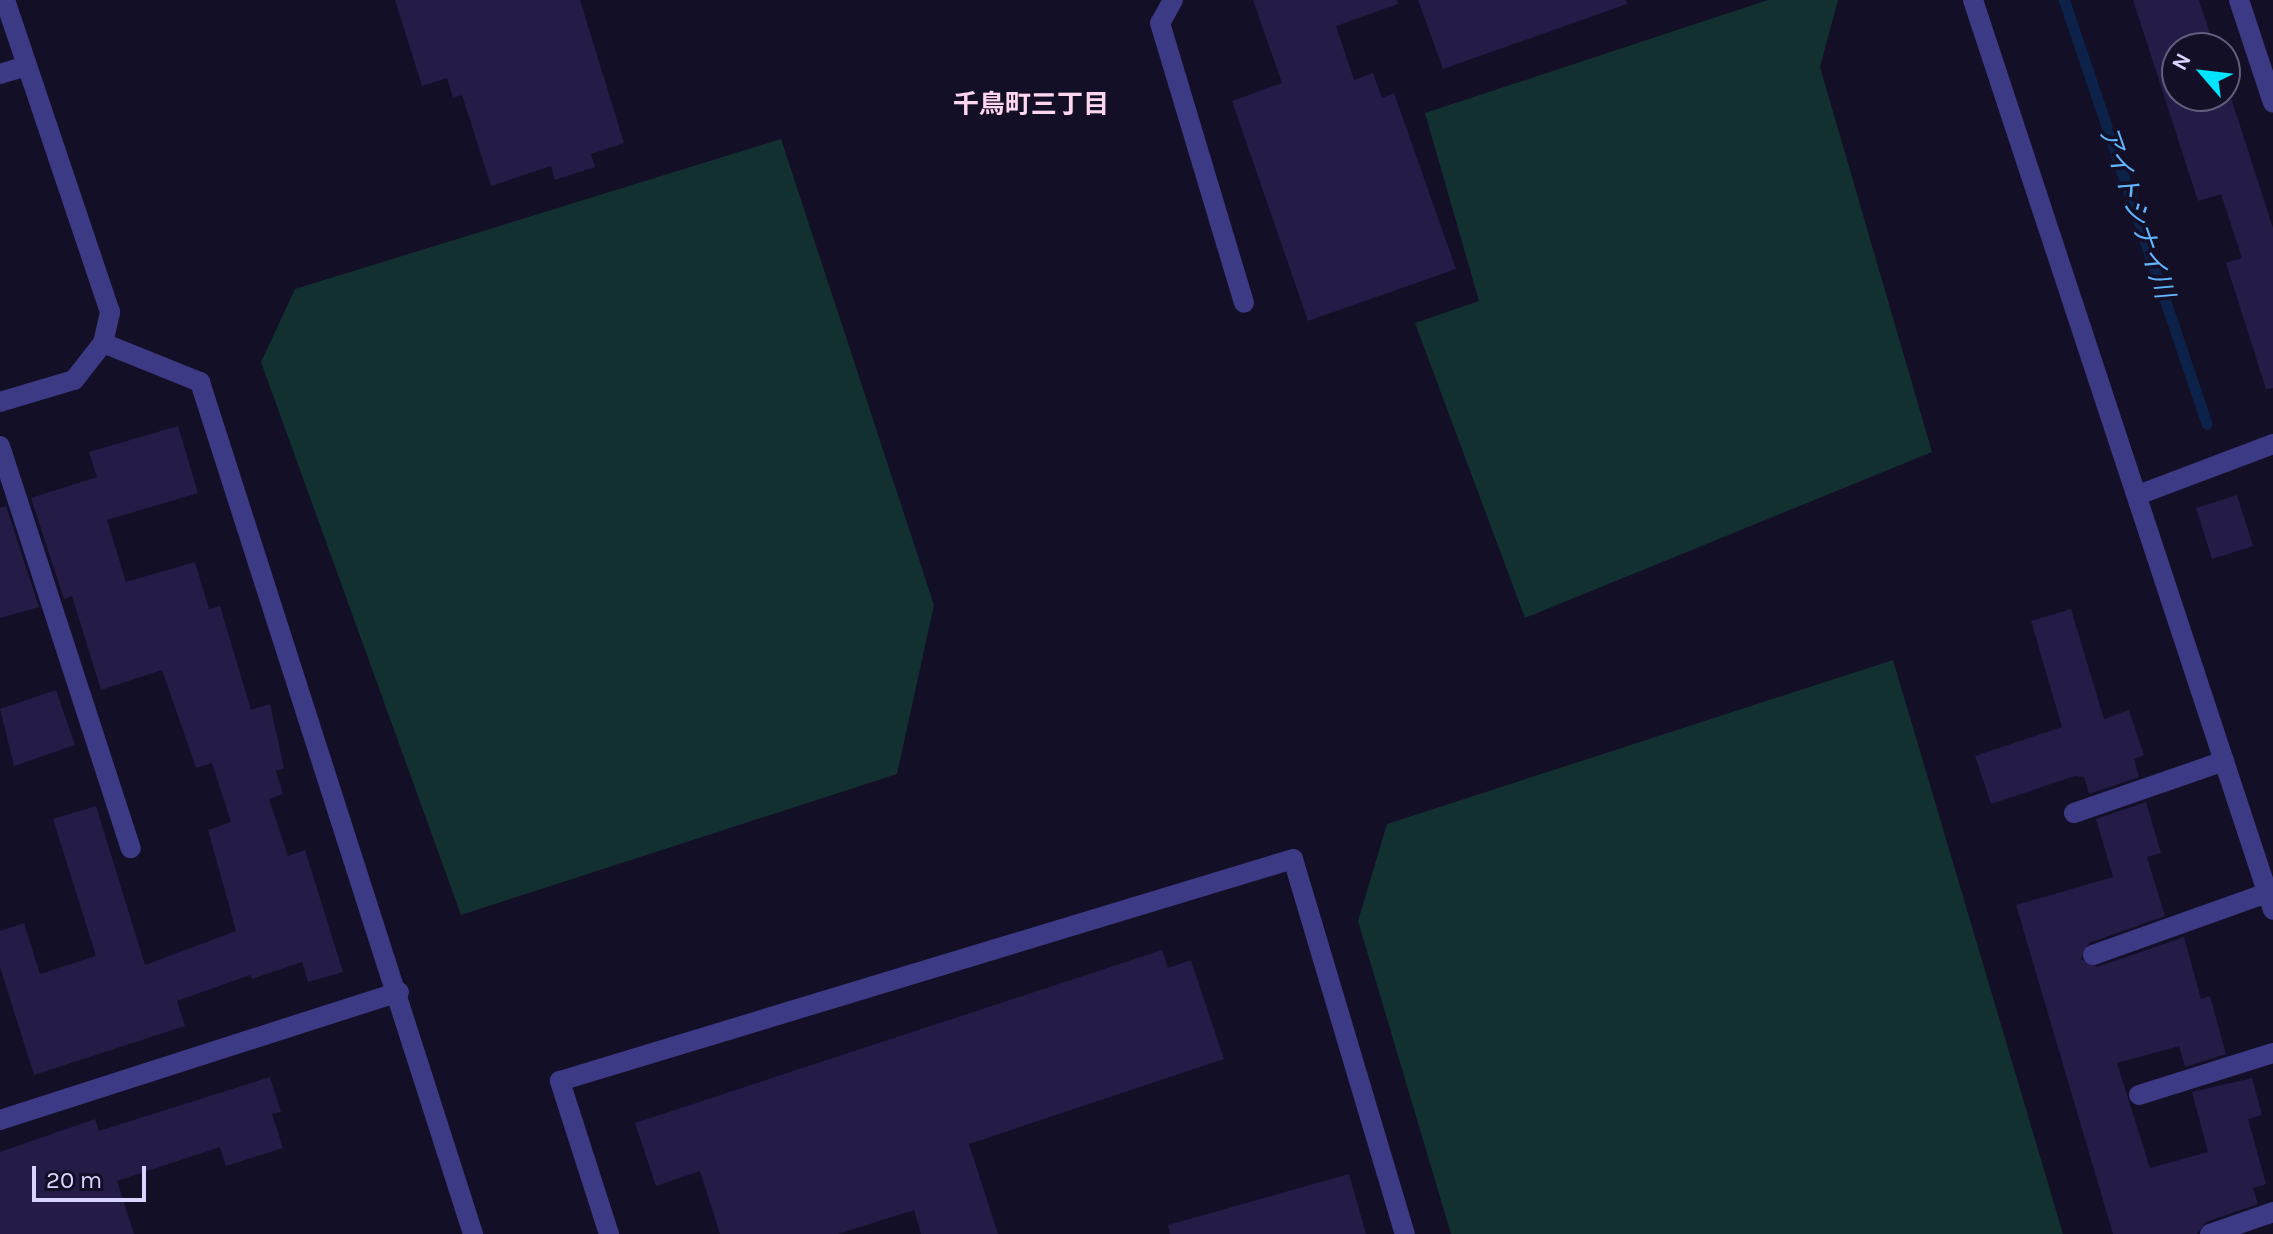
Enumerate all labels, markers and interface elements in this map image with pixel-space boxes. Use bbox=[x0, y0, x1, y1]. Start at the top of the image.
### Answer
north arrow bbox=[2161, 32, 2241, 112]
text: N bbox=[2166, 49, 2197, 75]
district label: 千鳥町三丁目 bbox=[953, 89, 1109, 121]
water label: アイトシナイ川 bbox=[2092, 121, 2180, 303]
scale bar bbox=[36, 1150, 150, 1200]
text: 20 m bbox=[46, 1166, 102, 1194]

